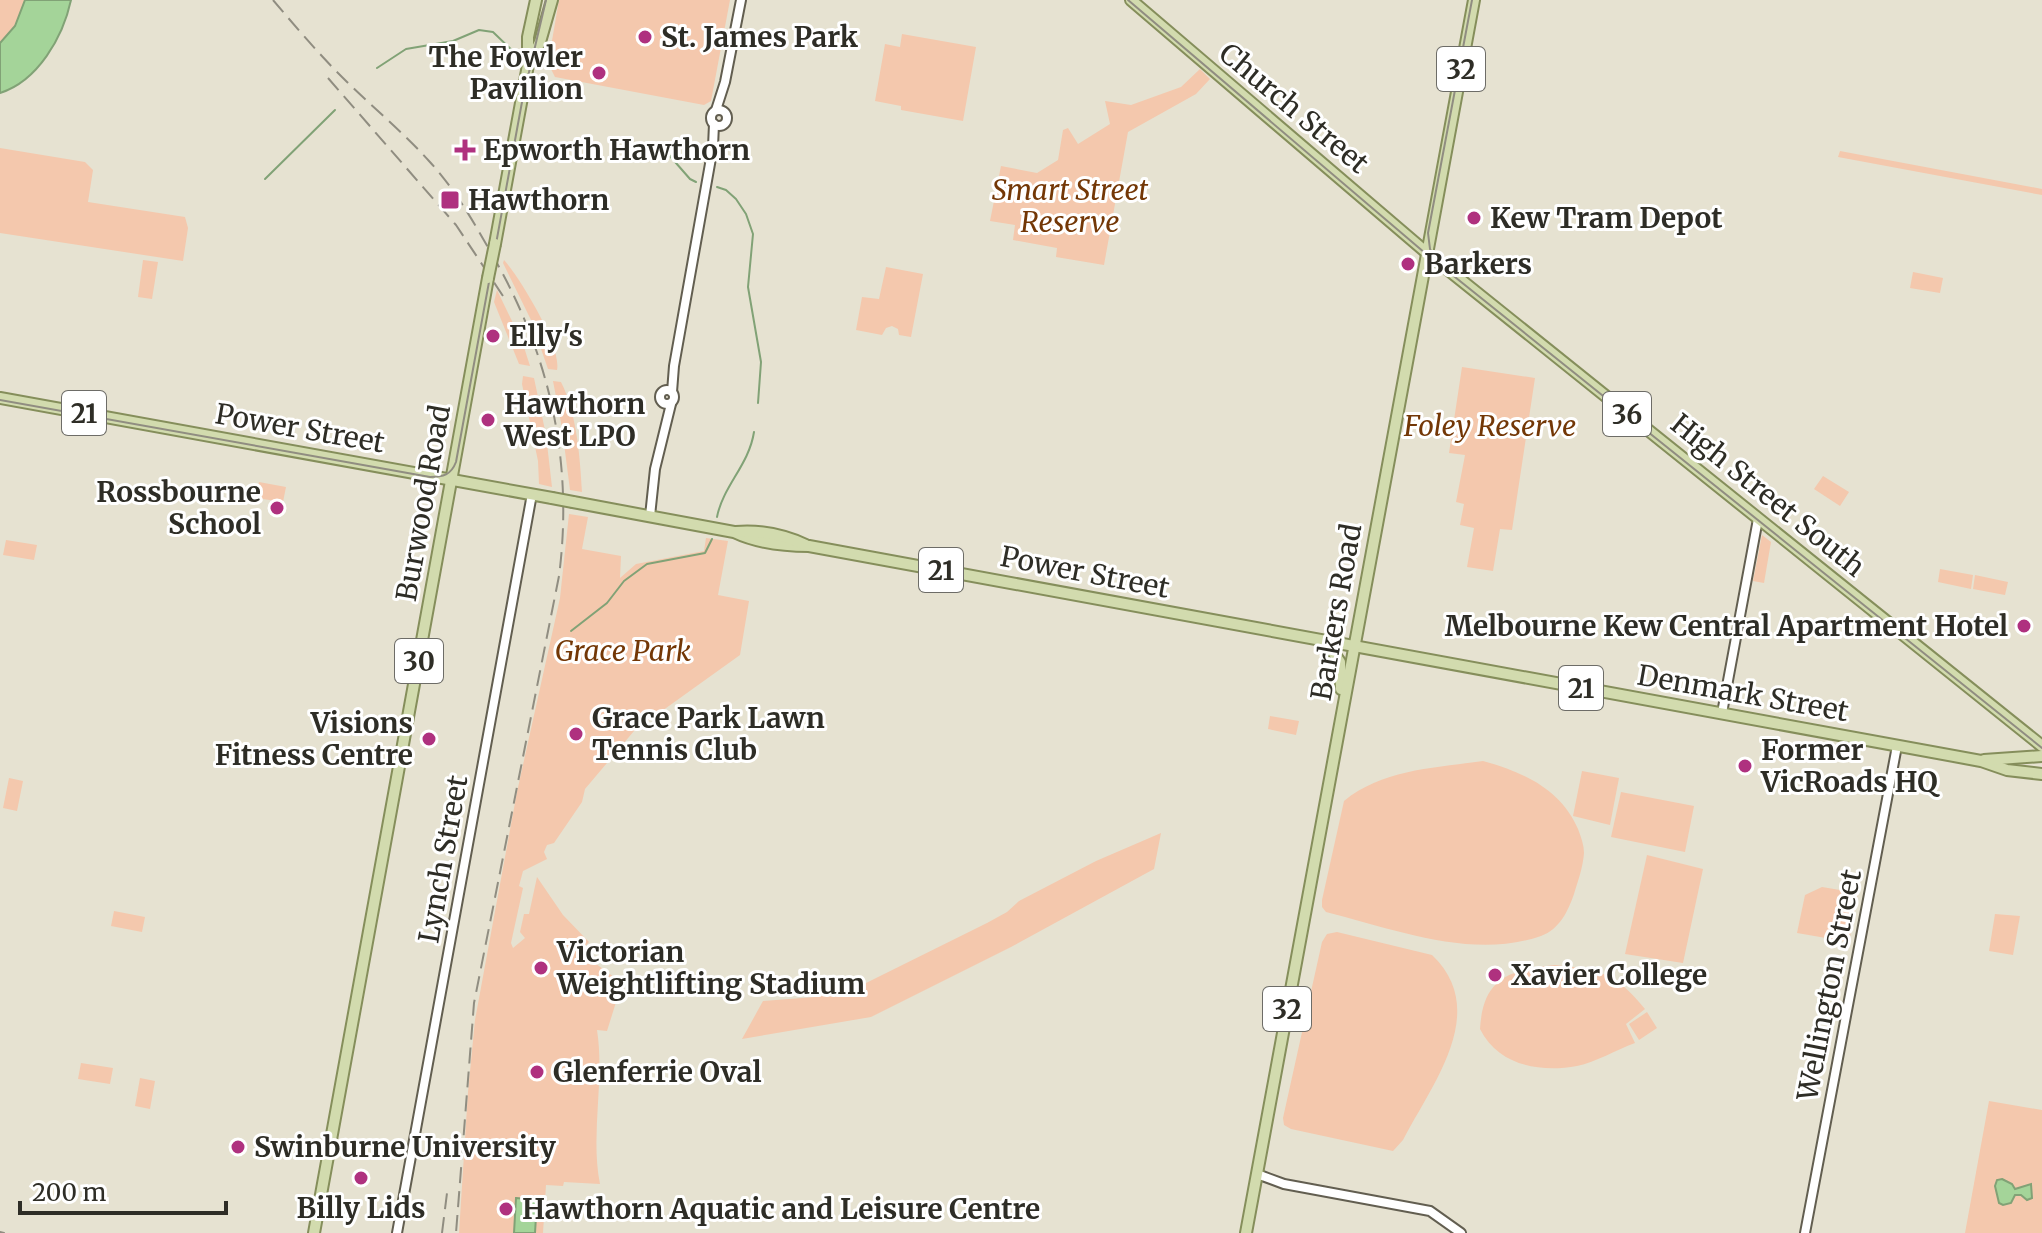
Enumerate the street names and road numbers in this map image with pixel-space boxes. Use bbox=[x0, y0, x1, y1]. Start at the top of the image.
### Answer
street label: Church Street bbox=[1212, 35, 1376, 181]
road number: 32 bbox=[1437, 47, 1485, 91]
road number: 21 bbox=[62, 391, 106, 435]
road number: 36 bbox=[1603, 392, 1651, 436]
street label: Power Street bbox=[213, 395, 388, 461]
street label: Burwood Road bbox=[388, 402, 458, 604]
street label: High Street South bbox=[1664, 406, 1872, 584]
street label: Barkers Road bbox=[1303, 521, 1369, 703]
street label: Power Street bbox=[997, 538, 1173, 606]
road number: 21 bbox=[919, 548, 963, 592]
road number: 30 bbox=[395, 639, 443, 683]
street label: Denmark Street bbox=[1635, 657, 1852, 729]
road number: 21 bbox=[1559, 666, 1603, 710]
street label: Lynch Street bbox=[411, 772, 475, 946]
street label: Wellington Street bbox=[1789, 866, 1869, 1105]
road number: 32 bbox=[1263, 987, 1311, 1031]

